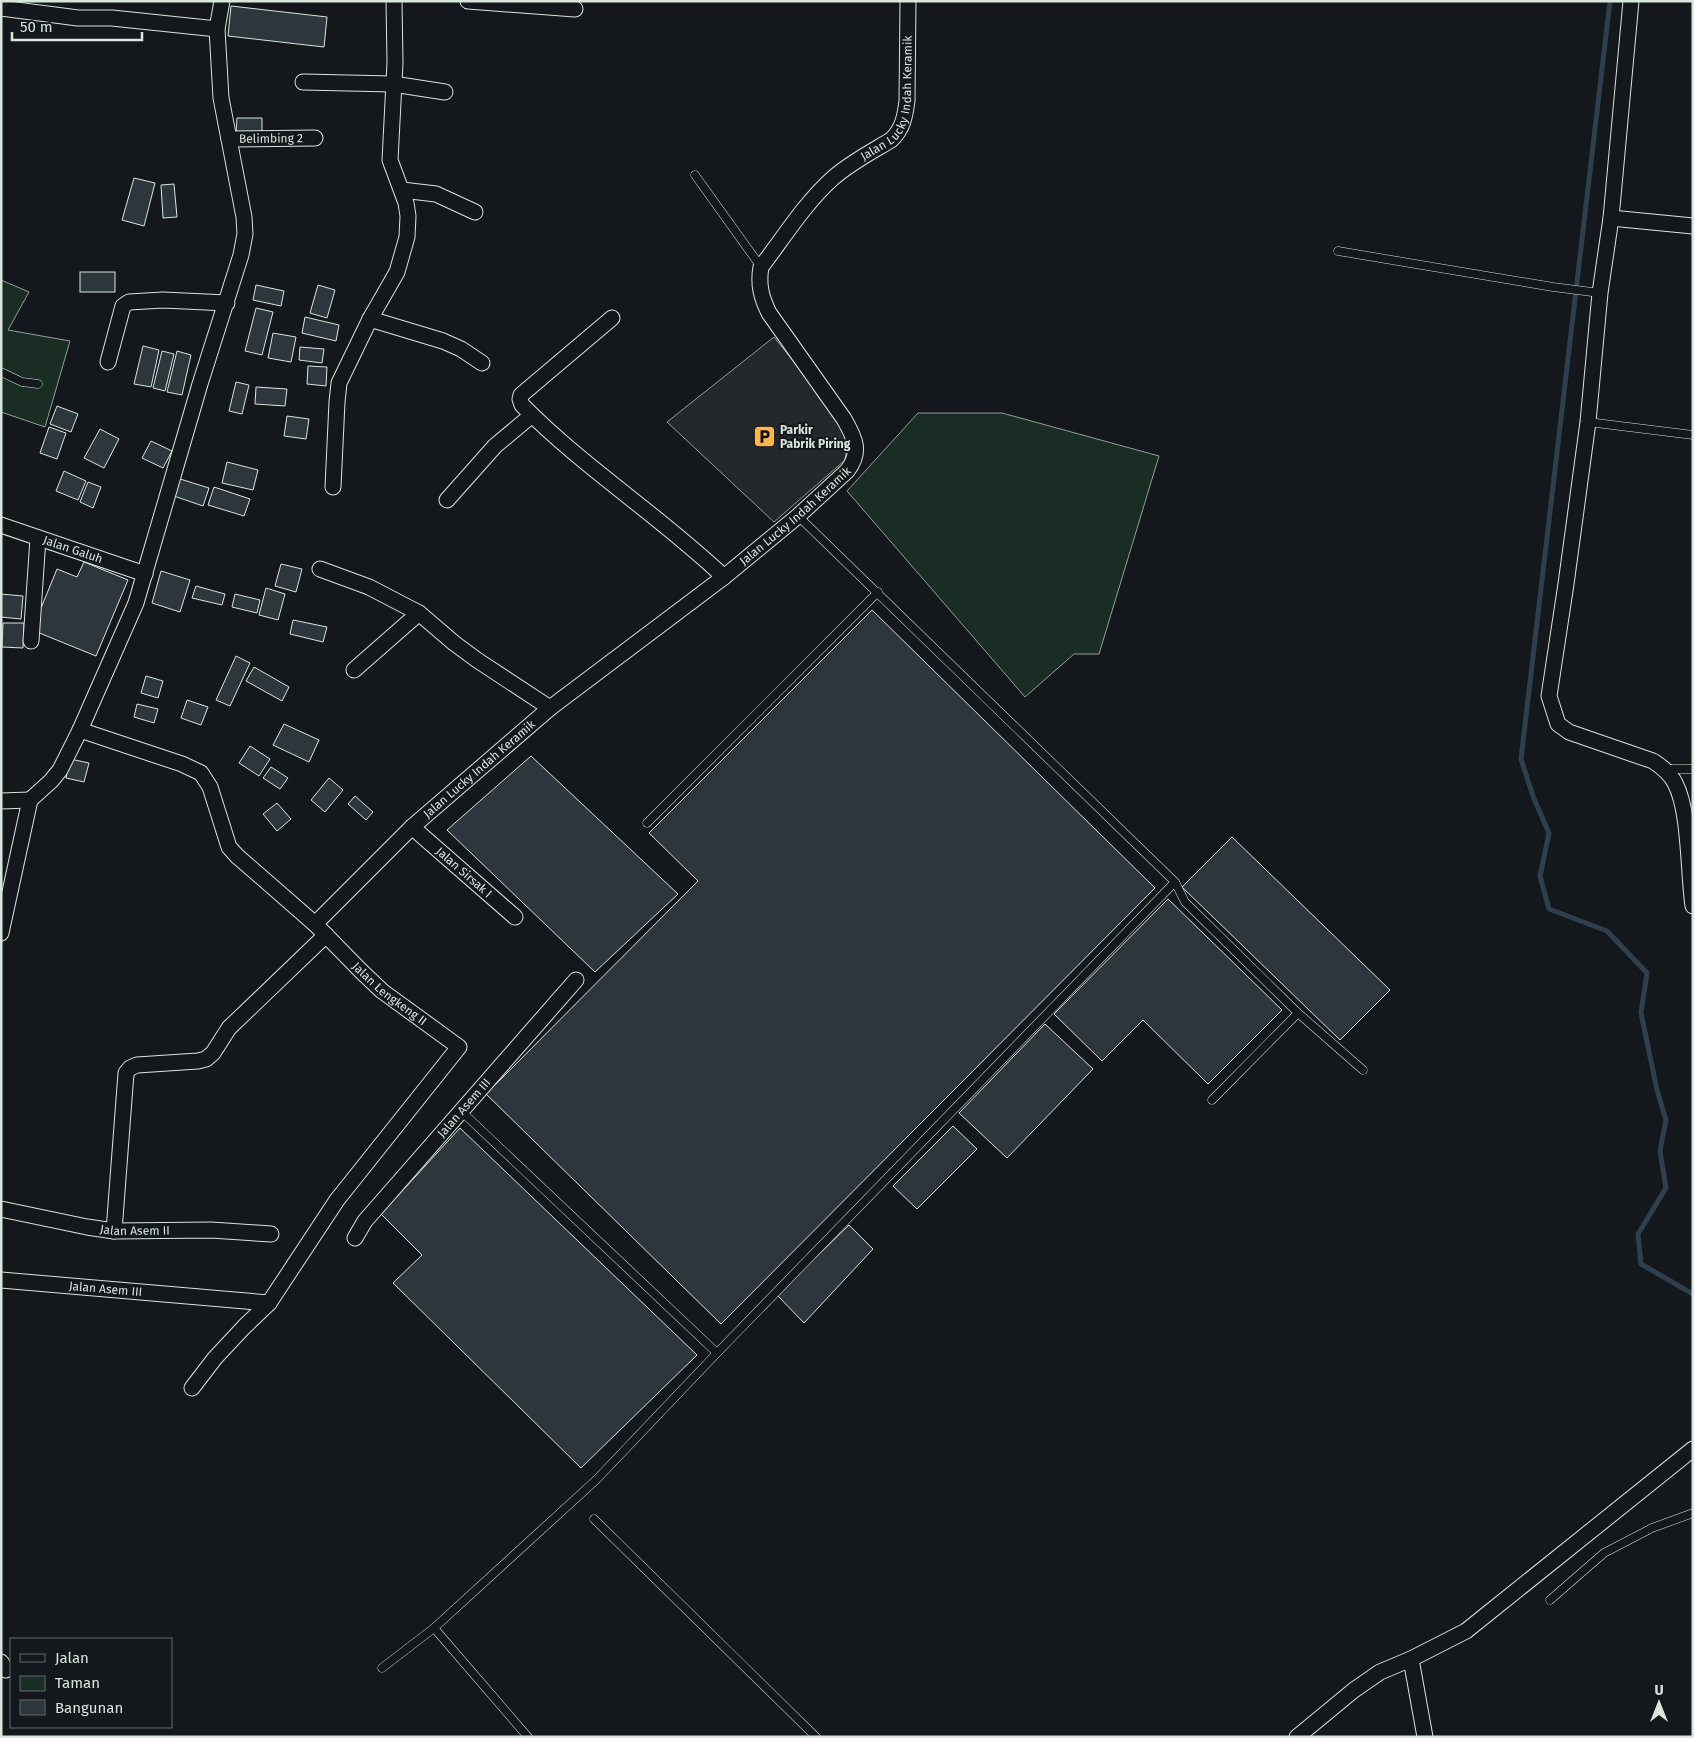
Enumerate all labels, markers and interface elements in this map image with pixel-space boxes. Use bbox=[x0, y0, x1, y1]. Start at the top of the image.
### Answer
scale bar bbox=[12, 10, 142, 42]
text: 50 m bbox=[20, 18, 53, 36]
street label: Jalan Lucky Indah Keramik bbox=[858, 35, 915, 163]
street label: Belimbing 2 bbox=[239, 131, 303, 146]
place label: Parkir Pabrik Piring bbox=[780, 423, 851, 451]
parking icon: Parkir Pabrik Piring bbox=[752, 425, 776, 449]
street label: Jalan Lucky Indah Keramik bbox=[737, 463, 854, 568]
street label: Jalan Galuh bbox=[41, 533, 104, 566]
street label: Jalan Lucky Indah Keramik bbox=[421, 717, 539, 821]
street label: Jalan Sirsak I bbox=[433, 844, 495, 901]
street label: Jalan Lengkeng II bbox=[349, 959, 429, 1028]
street label: Jalan Asem III bbox=[435, 1076, 493, 1140]
street label: Jalan Asem II bbox=[99, 1222, 170, 1238]
street label: Jalan Asem III bbox=[68, 1279, 143, 1299]
legend bbox=[10, 1638, 172, 1728]
text: Jalan bbox=[55, 1649, 89, 1667]
text: Taman bbox=[55, 1674, 100, 1692]
north arrow bbox=[1634, 1678, 1684, 1728]
text: U bbox=[1654, 1682, 1664, 1699]
text: Bangunan bbox=[55, 1699, 123, 1717]

